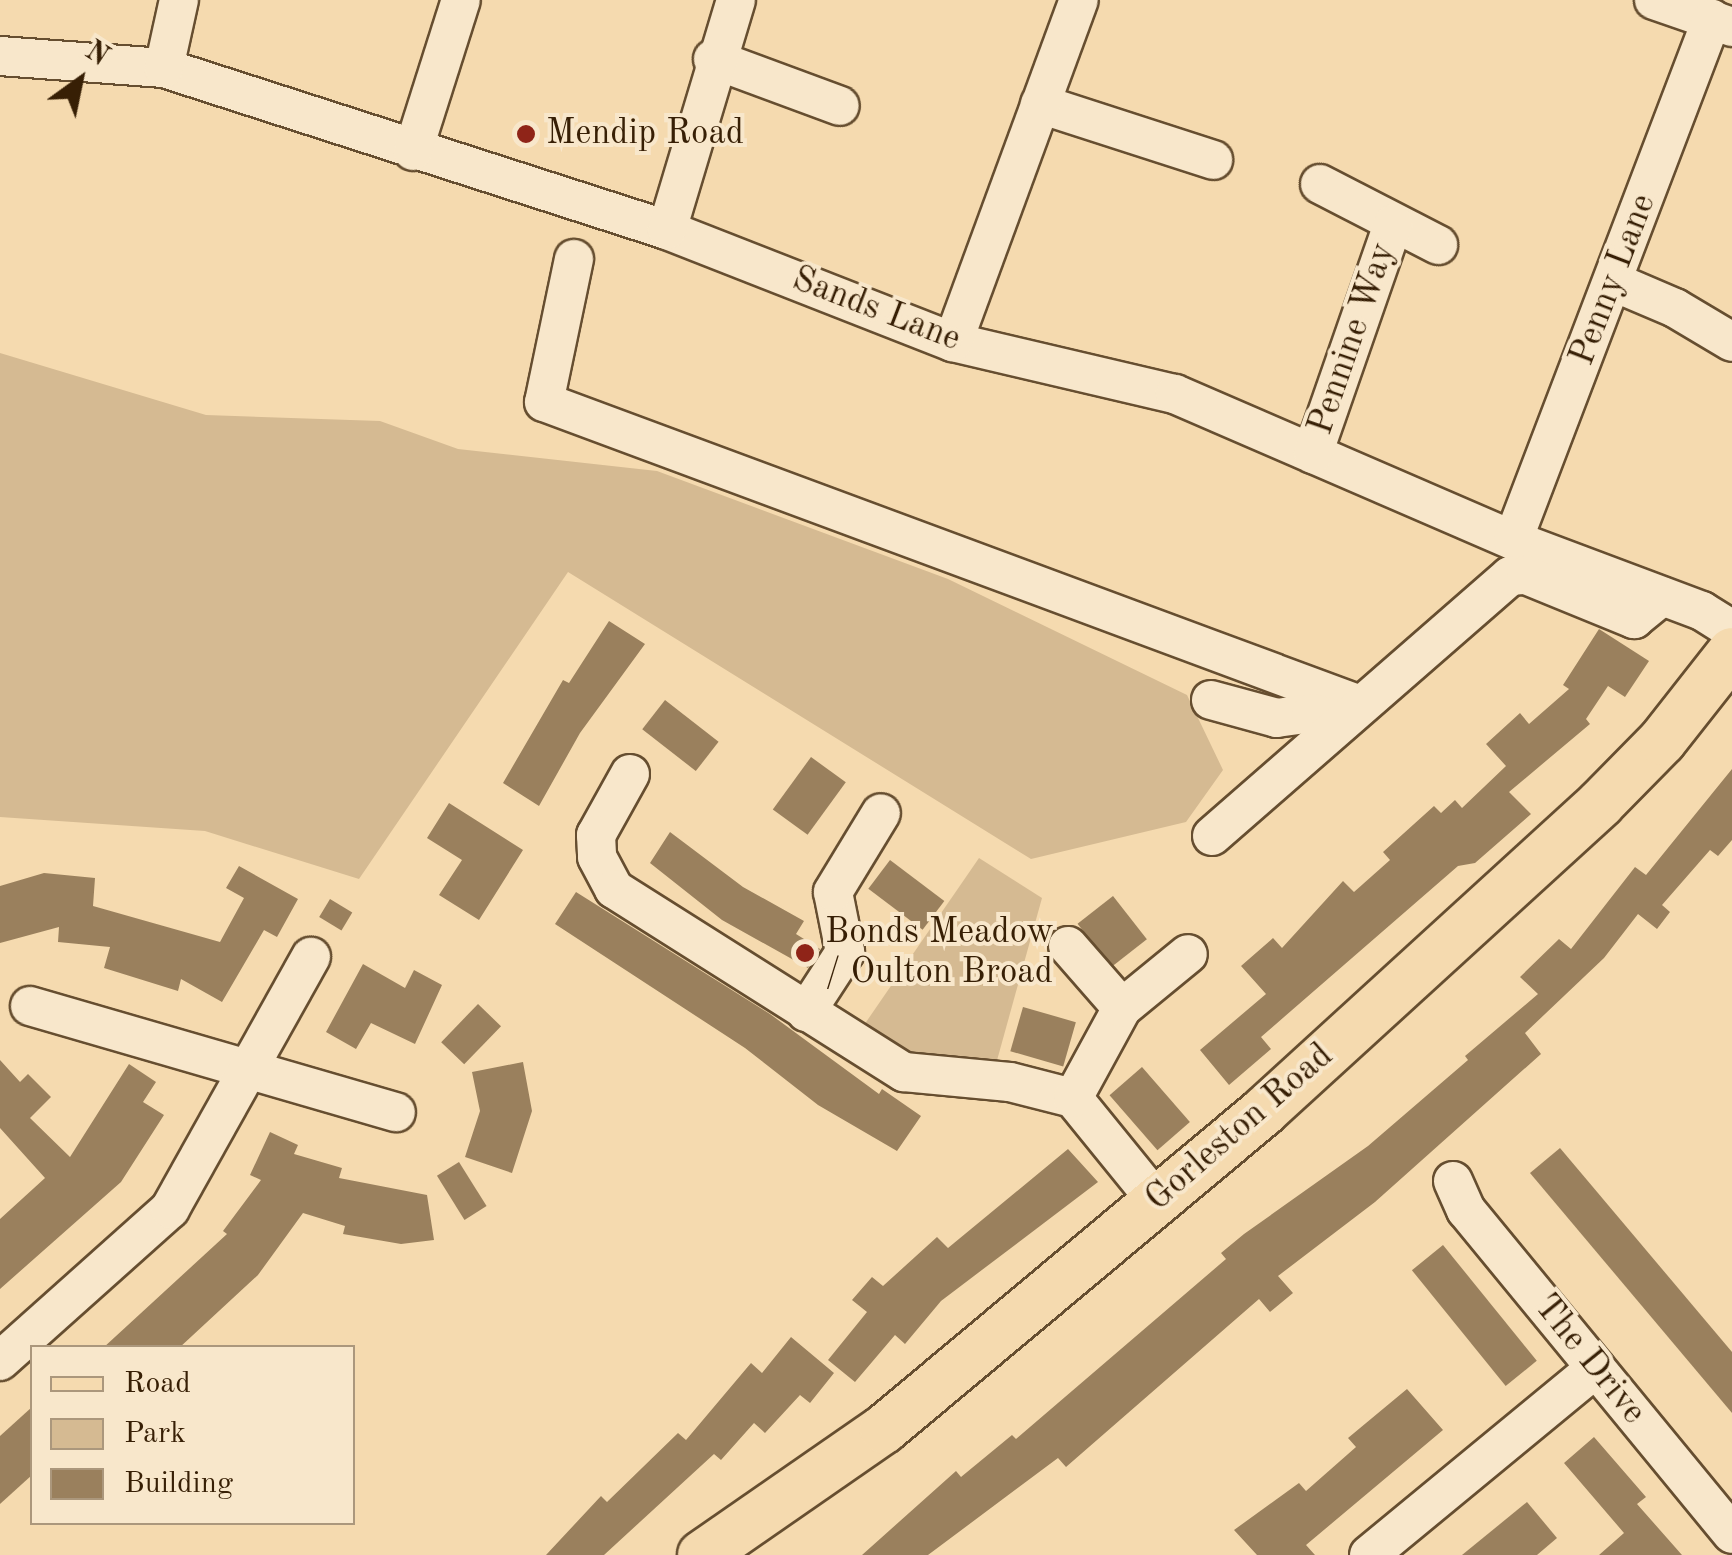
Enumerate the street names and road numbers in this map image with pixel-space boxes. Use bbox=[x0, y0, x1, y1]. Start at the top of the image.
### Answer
street label: Penny Lane bbox=[1562, 188, 1666, 372]
street label: Pennine Way bbox=[1301, 238, 1405, 440]
street label: Sands Lane bbox=[786, 259, 966, 361]
street label: Gorleston Road bbox=[1138, 1035, 1342, 1221]
street label: The Drive bbox=[1524, 1287, 1654, 1433]

